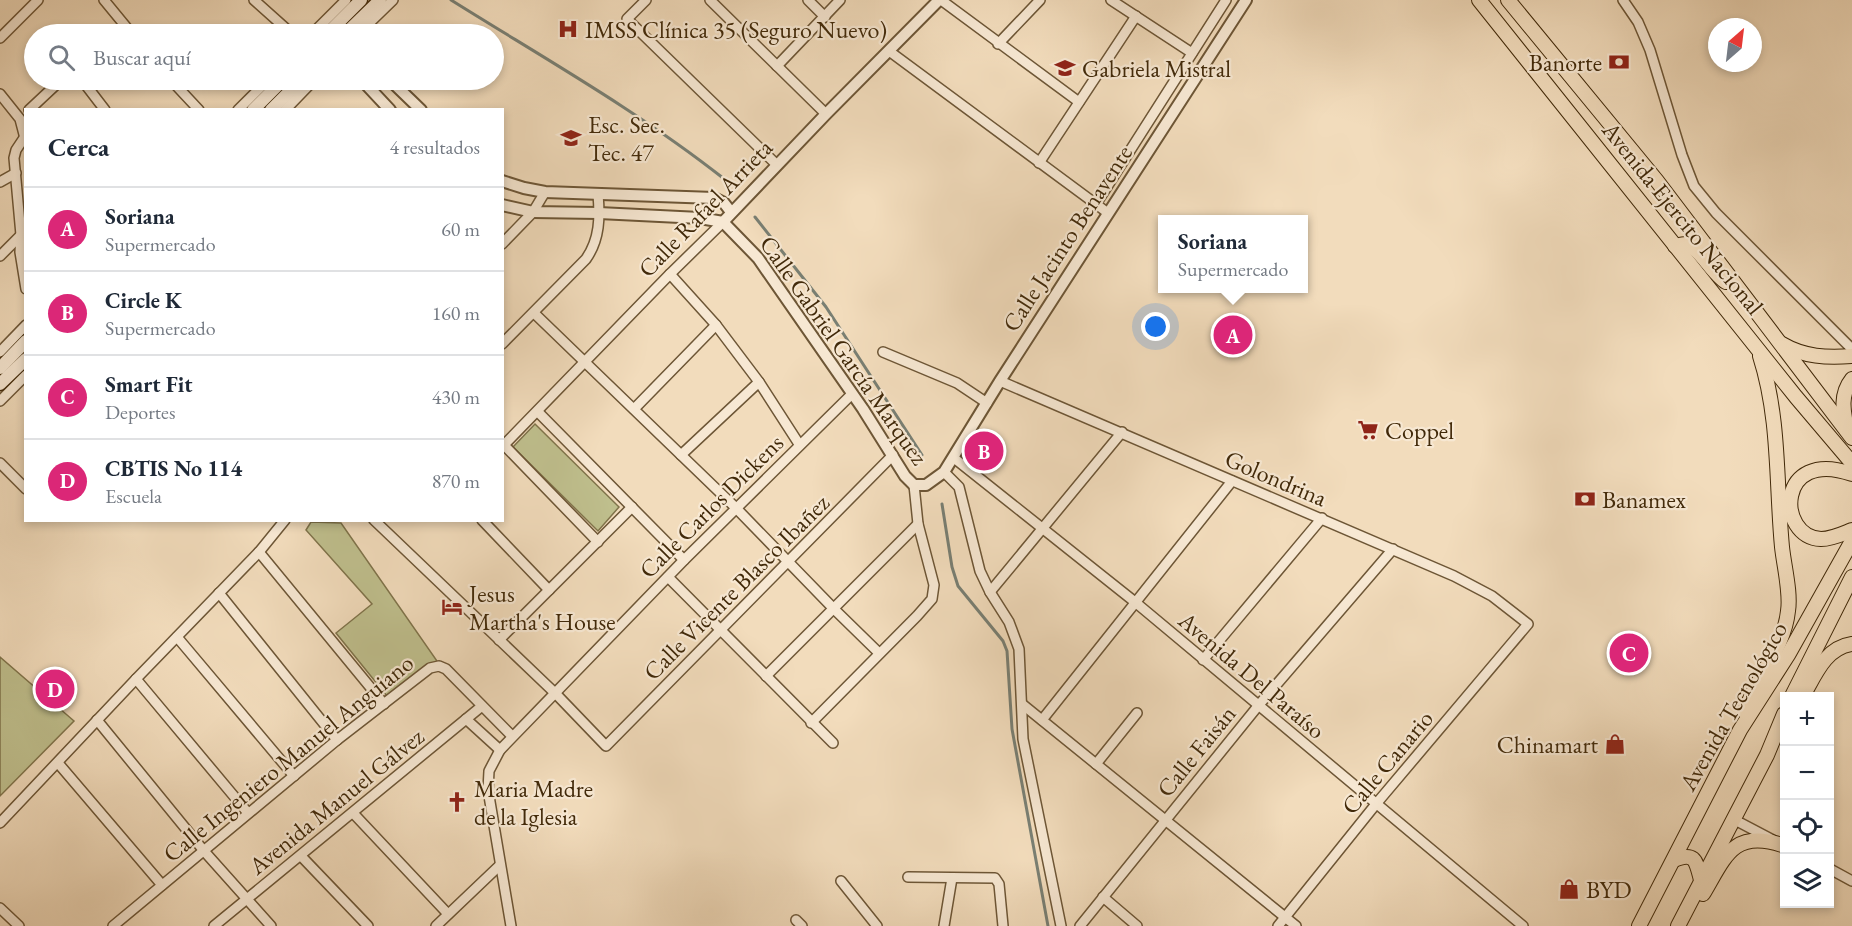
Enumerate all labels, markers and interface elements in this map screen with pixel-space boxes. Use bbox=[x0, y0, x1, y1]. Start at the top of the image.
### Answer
place label: IMSS Clínica 35 (Seguro Nuevo) bbox=[585, 14, 887, 45]
hospital icon: IMSS Clínica 35 (Seguro Nuevo) bbox=[556, 17, 580, 41]
north arrow bbox=[1708, 18, 1762, 72]
search box bbox=[24, 24, 504, 90]
icon: search bbox=[45, 41, 78, 74]
text: Buscar aquí bbox=[93, 43, 191, 72]
place label: Banorte bbox=[1529, 47, 1602, 78]
bank icon: Banorte bbox=[1607, 50, 1631, 74]
place label: Gabriela Mistral bbox=[1082, 53, 1231, 84]
school or university icon: Gabriela Mistral bbox=[1053, 56, 1077, 80]
place label: Esc. Sec. Tec. 47 bbox=[588, 109, 665, 168]
street label: Avenida Ejercito Nacional bbox=[1595, 114, 1771, 321]
school or university icon: Esc. Sec. Tec. 47 bbox=[559, 126, 583, 150]
text: Cerca bbox=[48, 130, 109, 164]
street label: Calle Rafael Arrieta bbox=[631, 132, 779, 284]
text: 4 resultados bbox=[389, 134, 480, 160]
street label: Calle Jacinto Benavente bbox=[995, 139, 1139, 337]
text: Soriana bbox=[105, 202, 175, 231]
popup bbox=[1158, 215, 1308, 293]
text: A bbox=[60, 216, 75, 242]
text: 60 m bbox=[441, 216, 480, 242]
text: Soriana bbox=[1178, 227, 1247, 256]
street label: Calle Gabriel García Marquez bbox=[753, 229, 935, 471]
text: Supermercado bbox=[105, 231, 216, 257]
text: Supermercado bbox=[1178, 256, 1288, 282]
text: Circle K bbox=[105, 286, 182, 315]
text: B bbox=[61, 300, 74, 326]
text: 160 m bbox=[432, 300, 480, 326]
your location bbox=[1141, 312, 1170, 341]
pin: A bbox=[1214, 312, 1252, 358]
text: Supermercado bbox=[105, 315, 216, 341]
text: Smart Fit bbox=[105, 370, 193, 399]
text: C bbox=[60, 384, 75, 410]
text: 430 m bbox=[432, 384, 480, 410]
text: Deportes bbox=[105, 399, 175, 425]
place label: Coppel bbox=[1385, 415, 1454, 446]
supermarket icon: Coppel bbox=[1356, 418, 1380, 442]
street label: Calle Carlos Dickens bbox=[632, 427, 790, 585]
pin: B bbox=[964, 428, 1004, 474]
street label: Golondrina bbox=[1220, 443, 1332, 513]
text: CBTIS No 114 bbox=[105, 454, 242, 483]
text: D bbox=[60, 468, 75, 494]
text: 870 m bbox=[432, 468, 480, 494]
text: Escuela bbox=[105, 483, 162, 509]
place label: Banamex bbox=[1602, 484, 1687, 515]
street label: Calle Vicente Blasco Ibañez bbox=[636, 487, 836, 687]
bank icon: Banamex bbox=[1573, 487, 1597, 511]
place label: Jesus Martha's House bbox=[467, 578, 616, 637]
hotel icon: Jesus Martha's House bbox=[440, 595, 464, 619]
street label: Avenida Del Paraíso bbox=[1172, 604, 1332, 745]
street label: Avenida Tecnológico bbox=[1671, 616, 1794, 797]
pin: C bbox=[1610, 630, 1648, 676]
street label: Calle Ingeniero Manuel Anguiano bbox=[156, 647, 420, 869]
pin: D bbox=[36, 666, 74, 712]
map controls bbox=[1780, 692, 1834, 908]
button: + bbox=[1780, 692, 1834, 746]
street label: Calle Faisán bbox=[1150, 699, 1243, 803]
street label: Calle Canario bbox=[1334, 703, 1440, 821]
street label: Avenida Manuel Gálvez bbox=[241, 721, 430, 882]
place label: Chinamart bbox=[1497, 729, 1598, 760]
shop icon: Chinamart bbox=[1603, 732, 1627, 756]
button: − bbox=[1780, 746, 1834, 800]
place label: Maria Madre de la Iglesia bbox=[474, 773, 593, 832]
church icon: Maria Madre de la Iglesia bbox=[445, 790, 469, 814]
button: locate bbox=[1780, 800, 1834, 854]
button: layers bbox=[1780, 854, 1834, 908]
place label: BYD bbox=[1586, 874, 1632, 905]
shop icon: BYD bbox=[1557, 877, 1581, 901]

